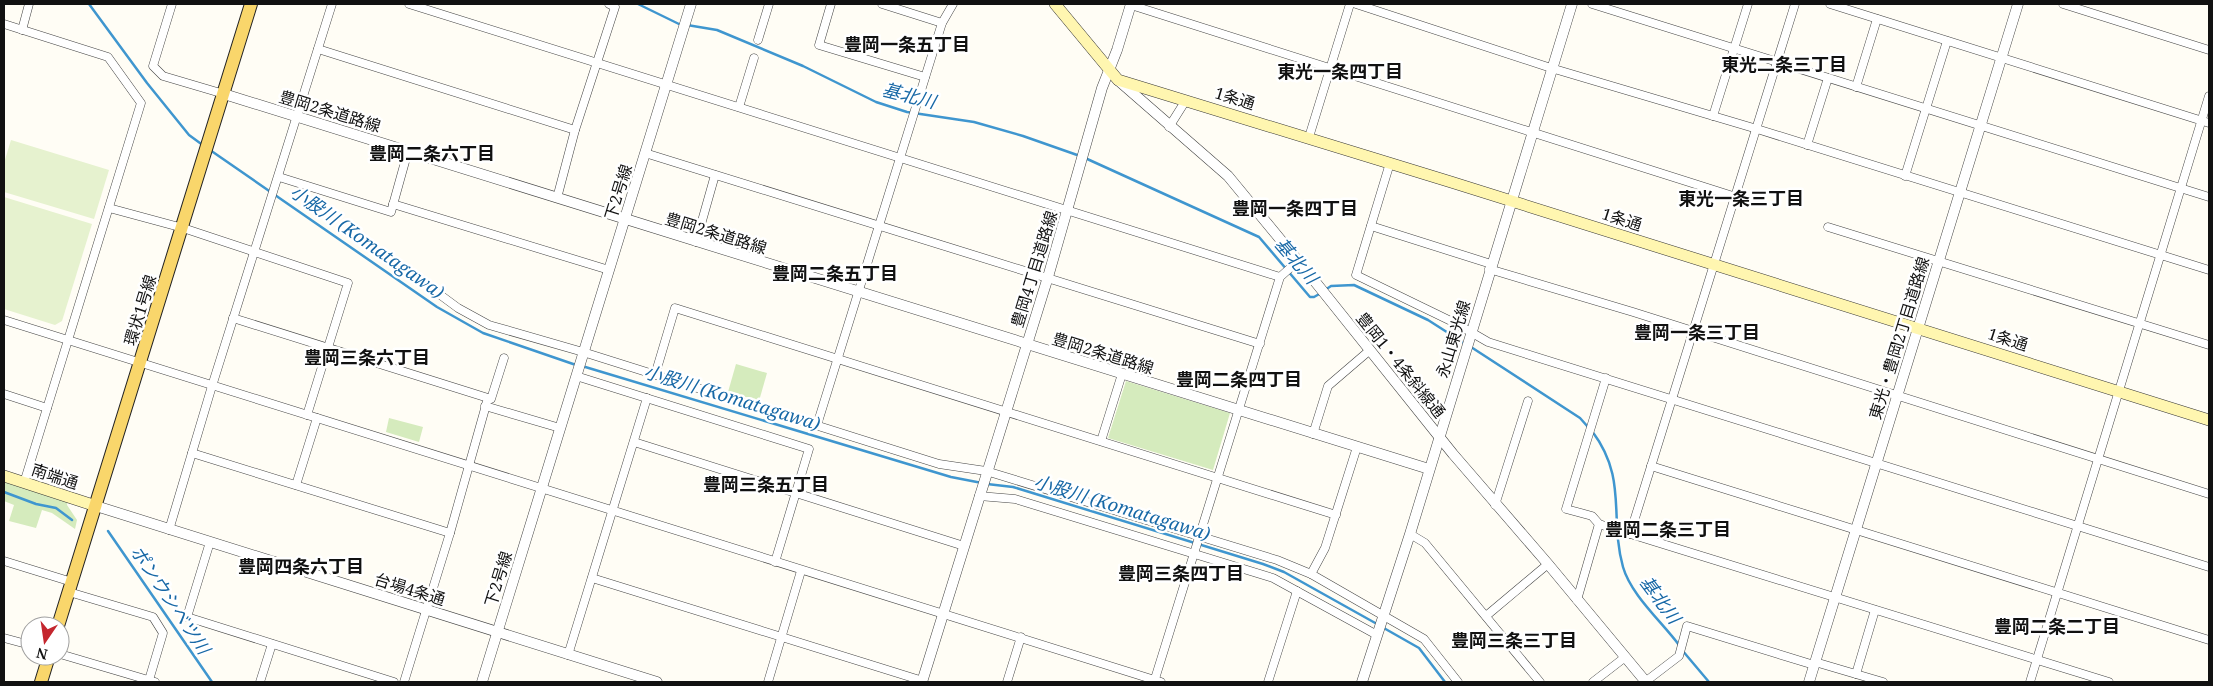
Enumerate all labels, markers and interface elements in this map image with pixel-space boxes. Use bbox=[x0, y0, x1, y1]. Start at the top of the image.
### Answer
district label: 豊岡一条五丁目 bbox=[844, 32, 970, 56]
district label: 東光二条三丁目 bbox=[1721, 52, 1847, 76]
district label: 東光一条四丁目 bbox=[1277, 59, 1403, 83]
water label: 基北川 bbox=[880, 77, 940, 114]
street label: 1条通 bbox=[1212, 81, 1258, 115]
street label: 豊岡2条道路線 bbox=[277, 85, 383, 137]
district label: 豊岡二条六丁目 bbox=[369, 141, 495, 165]
street label: 下2号線 bbox=[599, 162, 637, 222]
water label: 小股川 (Komatagawa) bbox=[286, 179, 449, 303]
district label: 東光一条三丁目 bbox=[1678, 186, 1804, 210]
district label: 豊岡一条四丁目 bbox=[1232, 196, 1358, 220]
street label: 1条通 bbox=[1599, 202, 1645, 236]
street label: 豊岡2条道路線 bbox=[663, 207, 769, 259]
street label: 豊岡4丁目道路線 bbox=[1006, 208, 1062, 330]
water label: 基北川 bbox=[1270, 232, 1325, 290]
street label: 東光・豊岡2丁目道路線 bbox=[1864, 254, 1934, 422]
district label: 豊岡二条五丁目 bbox=[772, 261, 898, 285]
street label: 環状1号線 bbox=[119, 272, 161, 348]
street label: 永山東光線 bbox=[1431, 298, 1475, 380]
street label: 豊岡1・4条斜線通 bbox=[1352, 308, 1450, 422]
district label: 豊岡一条三丁目 bbox=[1634, 320, 1760, 344]
street label: 1条通 bbox=[1985, 322, 2031, 356]
street label: 豊岡2条道路線 bbox=[1050, 327, 1156, 379]
district label: 豊岡三条六丁目 bbox=[304, 345, 430, 369]
water label: 小股川 (Komatagawa) bbox=[641, 359, 823, 435]
district label: 豊岡二条四丁目 bbox=[1176, 367, 1302, 391]
street label: 南端通 bbox=[29, 458, 81, 494]
water label: 小股川 (Komatagawa) bbox=[1031, 469, 1213, 545]
district label: 豊岡三条五丁目 bbox=[703, 472, 829, 496]
district label: 豊岡二条三丁目 bbox=[1605, 517, 1731, 541]
water label: ポンウシベツ川 bbox=[126, 541, 217, 660]
street label: 下2号線 bbox=[479, 549, 517, 609]
district label: 豊岡四条六丁目 bbox=[238, 554, 364, 578]
district label: 豊岡三条四丁目 bbox=[1118, 561, 1244, 585]
street label: 台場4条通 bbox=[372, 568, 448, 610]
water label: 基北川 bbox=[1635, 571, 1688, 630]
district label: 豊岡二条二丁目 bbox=[1994, 614, 2120, 638]
north arrow bbox=[20, 616, 70, 666]
district label: 豊岡三条三丁目 bbox=[1451, 628, 1577, 652]
text: N bbox=[34, 644, 49, 665]

